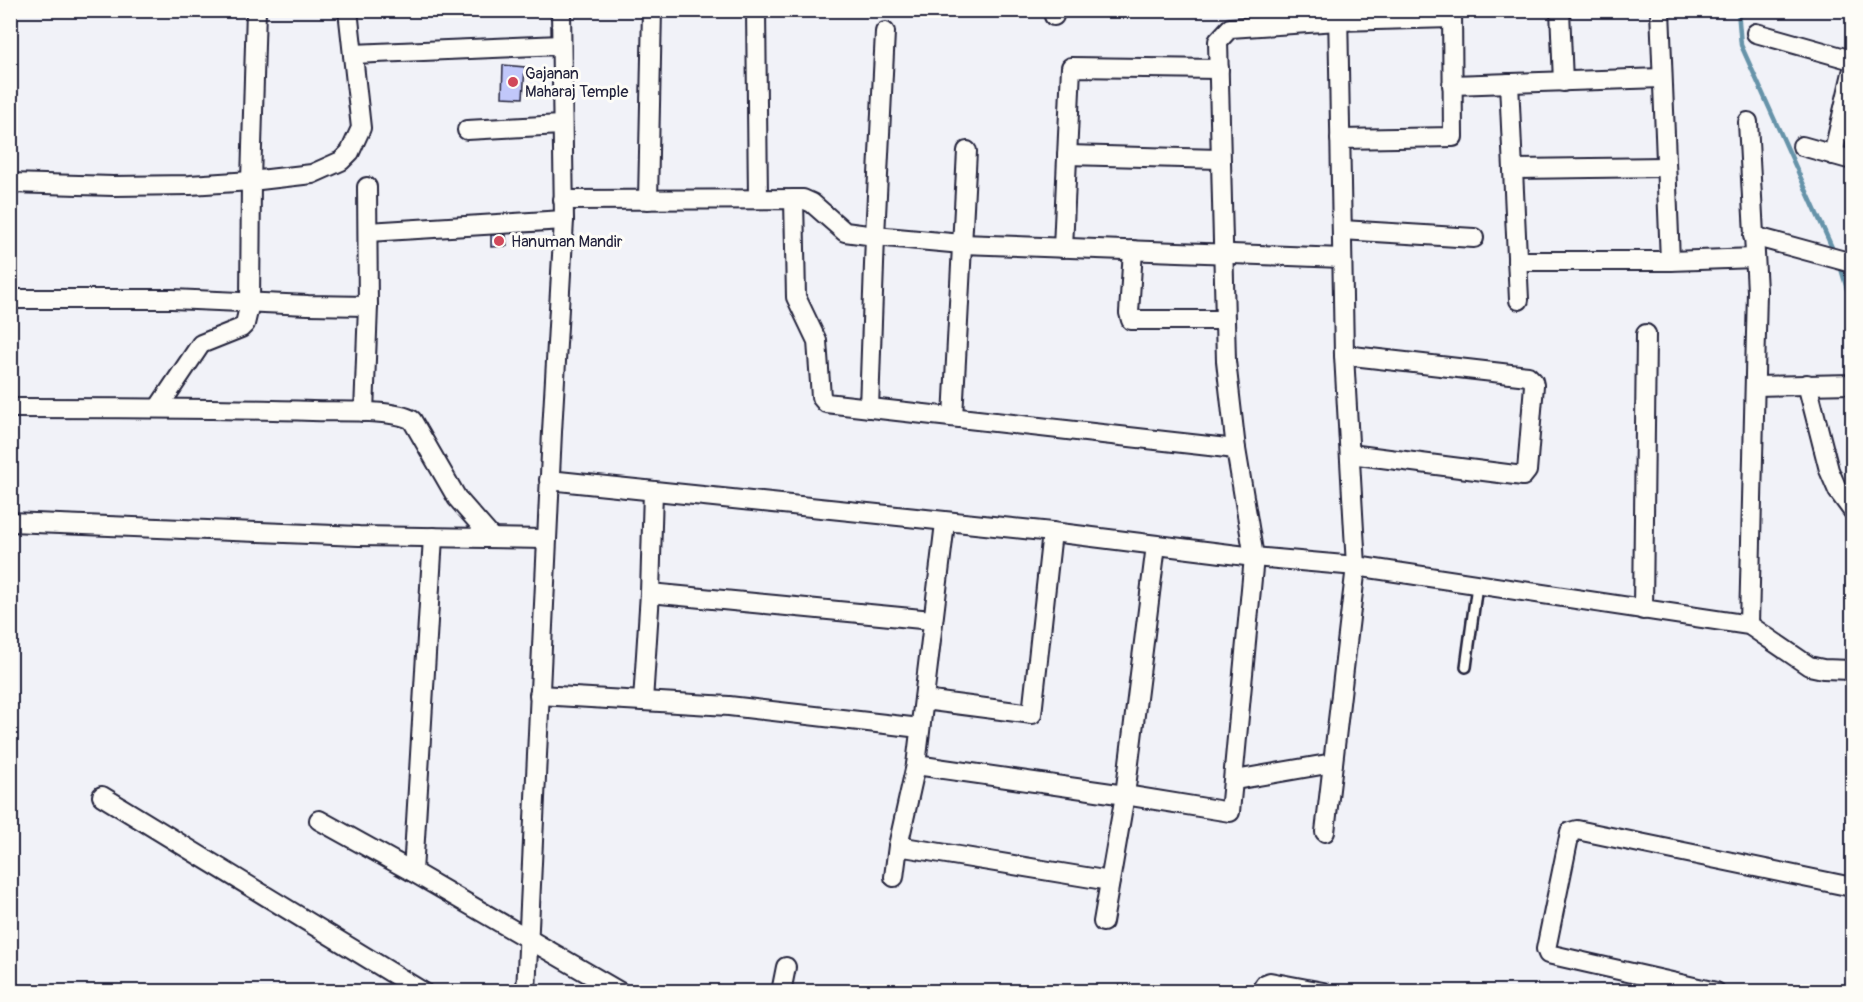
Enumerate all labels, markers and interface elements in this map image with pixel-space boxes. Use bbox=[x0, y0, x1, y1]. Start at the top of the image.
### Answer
place label: Gajanan Maharaj Temple bbox=[525, 64, 628, 102]
marker: Gajanan Maharaj Temple bbox=[506, 75, 520, 89]
place label: Hanuman Mandir bbox=[511, 232, 623, 252]
marker: Hanuman Mandir bbox=[492, 234, 506, 248]

